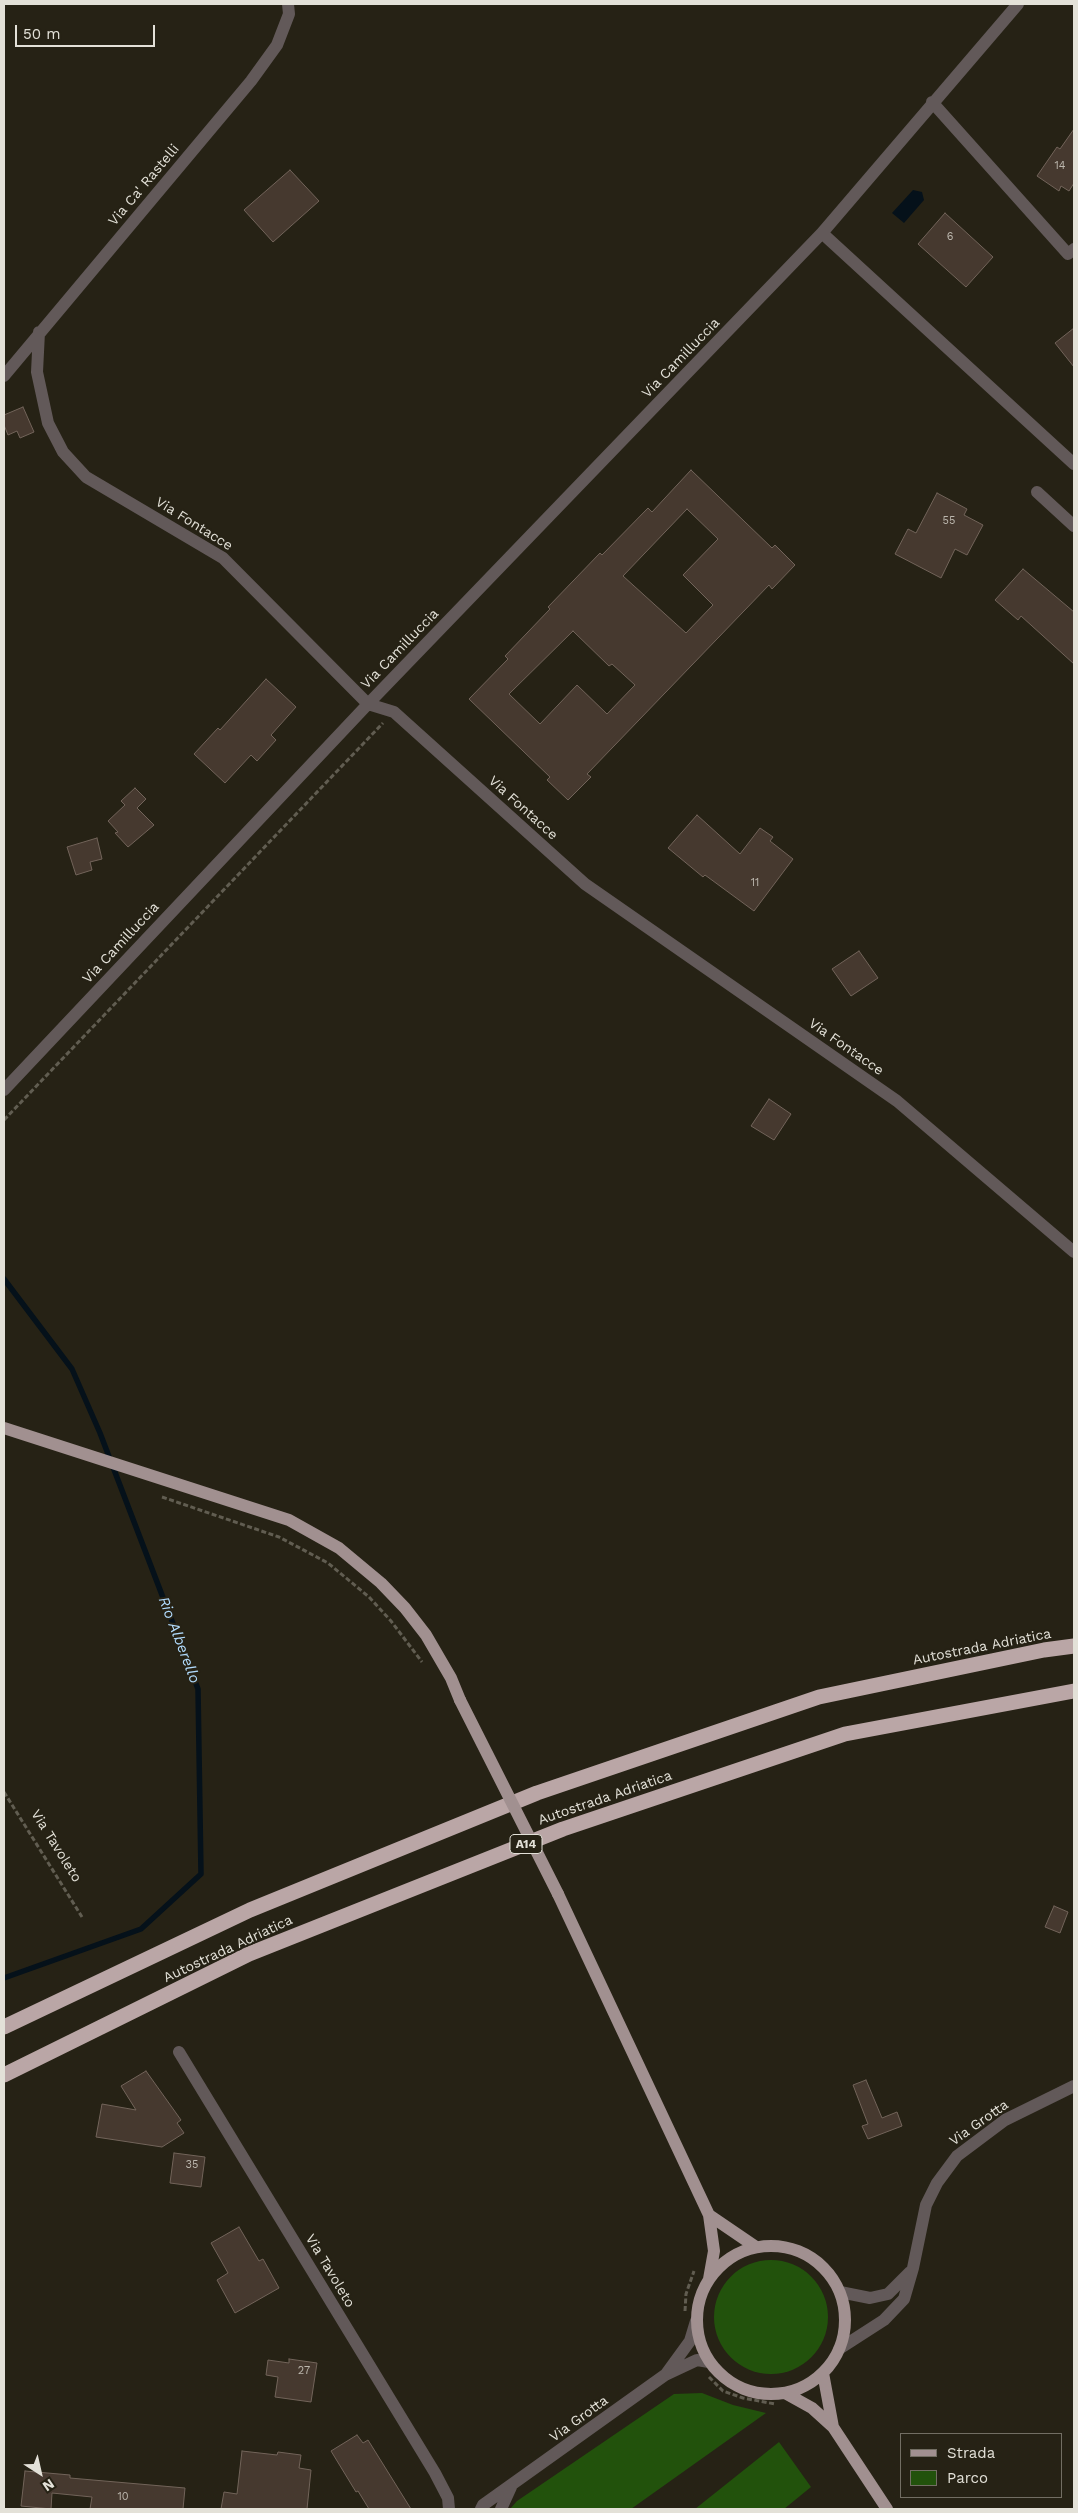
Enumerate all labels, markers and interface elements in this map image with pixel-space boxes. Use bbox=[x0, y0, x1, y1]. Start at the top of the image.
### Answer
scale bar bbox=[18, 15, 158, 47]
text: 50 m bbox=[23, 25, 60, 43]
street label: Via Ca' Rastelli bbox=[105, 141, 183, 229]
house number: 14 bbox=[1054, 159, 1066, 173]
house number: 6 bbox=[947, 230, 953, 244]
street label: Via Camilluccia bbox=[639, 315, 723, 401]
street label: Via Fontacce bbox=[152, 494, 236, 554]
house number: 55 bbox=[943, 514, 955, 528]
street label: Via Camilluccia bbox=[358, 606, 442, 692]
street label: Via Fontacce bbox=[485, 772, 561, 844]
house number: 11 bbox=[751, 876, 759, 890]
street label: Via Camilluccia bbox=[79, 899, 163, 987]
street label: Via Fontacce bbox=[805, 1015, 887, 1079]
water label: Rio Alberello bbox=[154, 1594, 204, 1686]
street label: Autostrada Adriatica bbox=[911, 1625, 1053, 1669]
street label: Autostrada Adriatica bbox=[536, 1767, 674, 1829]
street label: Via Tavoleto bbox=[27, 1807, 85, 1885]
road number: A14 bbox=[510, 1835, 542, 1854]
street label: Autostrada Adriatica bbox=[161, 1912, 295, 1986]
street label: Via Grotta bbox=[946, 2097, 1012, 2149]
house number: 35 bbox=[186, 2158, 198, 2172]
street label: Via Tavoleto bbox=[302, 2231, 358, 2311]
house number: 27 bbox=[298, 2364, 310, 2378]
street label: Via Grotta bbox=[546, 2392, 612, 2446]
legend bbox=[900, 2433, 1063, 2498]
text: Strada bbox=[947, 2444, 995, 2462]
north arrow bbox=[15, 2448, 65, 2498]
text: Parco bbox=[947, 2469, 988, 2487]
text: N bbox=[40, 2476, 57, 2495]
house number: 10 bbox=[117, 2490, 129, 2504]

